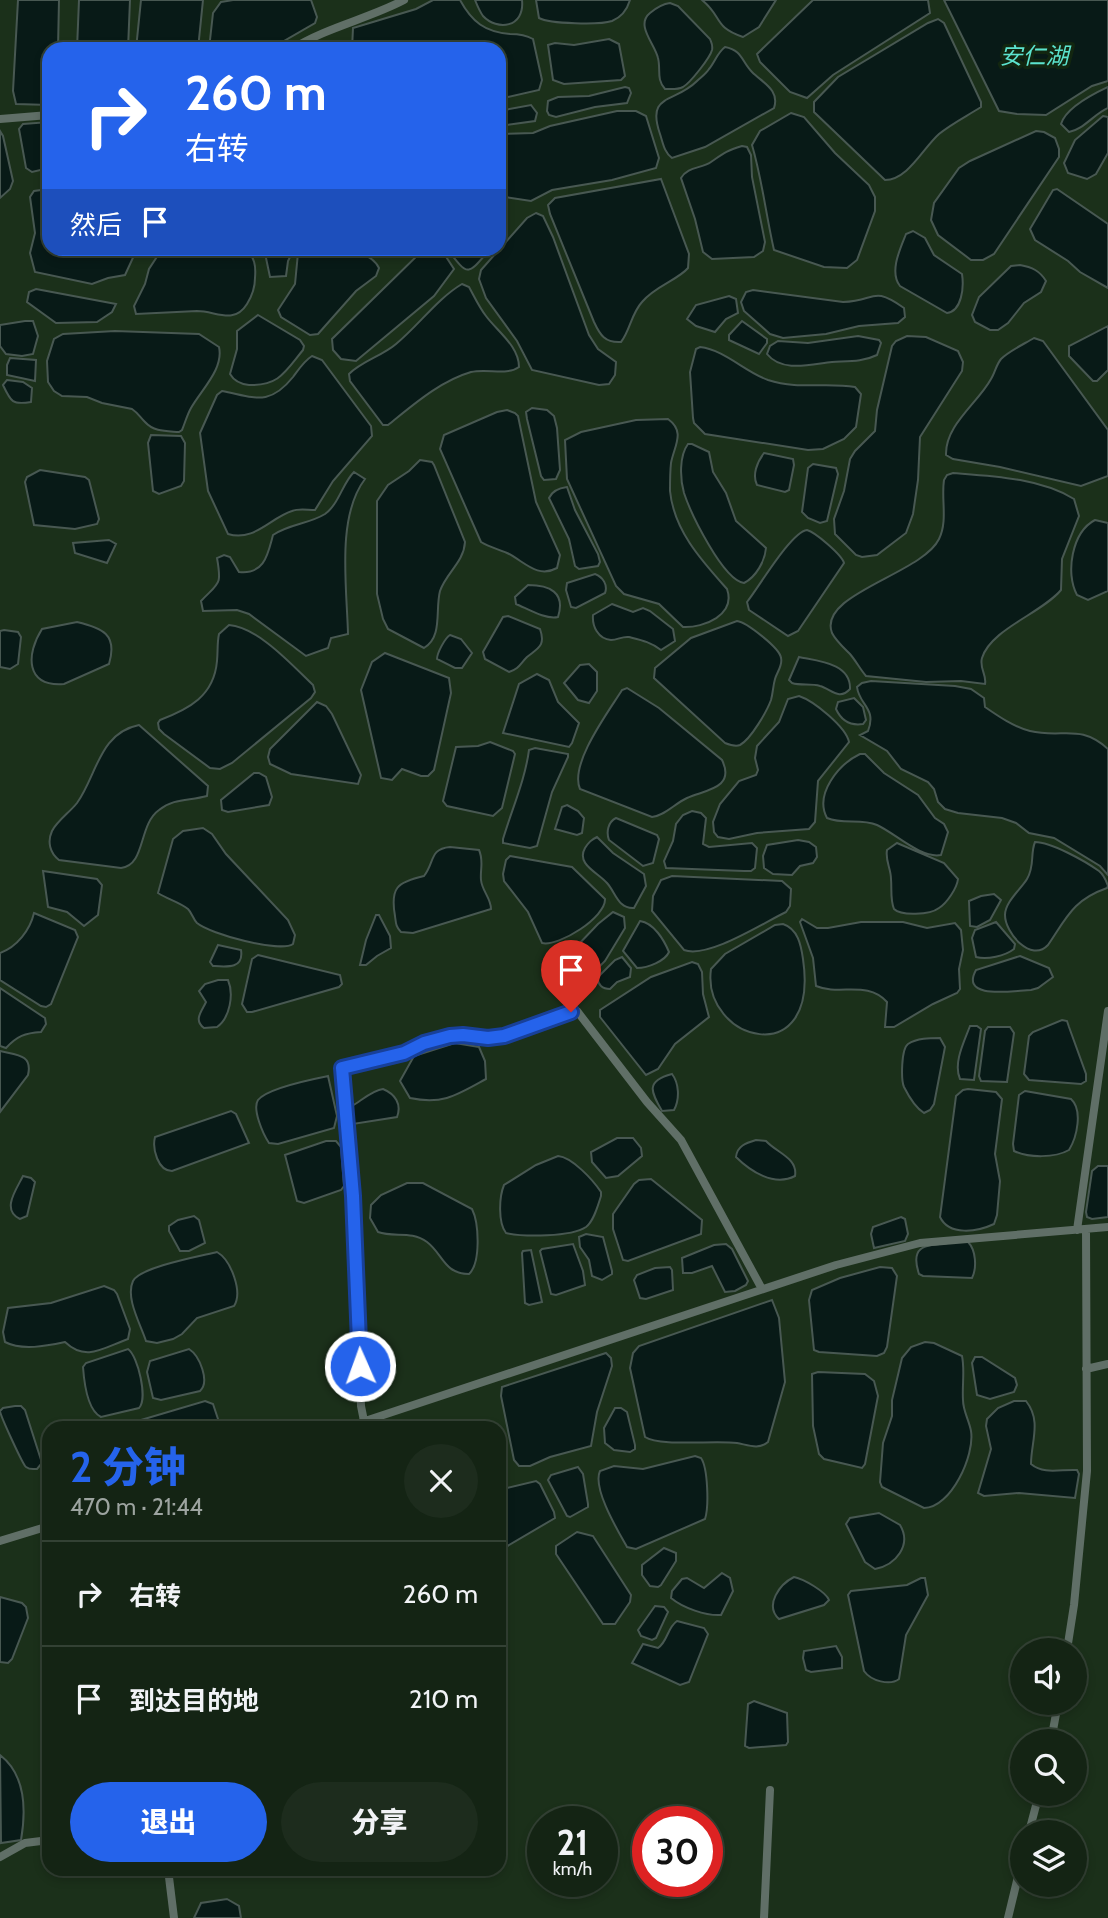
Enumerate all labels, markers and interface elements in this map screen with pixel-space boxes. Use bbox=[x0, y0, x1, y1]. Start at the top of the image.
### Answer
water label: 安仁湖 bbox=[1000, 42, 1072, 70]
text: 260 m bbox=[185, 63, 327, 122]
icon: right bbox=[70, 70, 161, 161]
text: 右转 bbox=[185, 129, 249, 168]
icon: arrive bbox=[136, 203, 174, 241]
text: 然后 bbox=[70, 209, 122, 241]
pin bbox=[541, 940, 601, 1012]
icon: arrive bbox=[552, 951, 590, 989]
position arrow bbox=[323, 1329, 397, 1403]
text: 2 分钟 bbox=[70, 1441, 186, 1493]
button: close bbox=[404, 1444, 478, 1518]
text: 470 m · 21:44 bbox=[70, 1493, 203, 1521]
icon: right bbox=[70, 1575, 108, 1613]
text: 260 m bbox=[403, 1578, 478, 1610]
text: 右转 bbox=[129, 1580, 181, 1612]
map controls bbox=[1010, 1638, 1087, 1897]
button: sound bbox=[1010, 1638, 1087, 1715]
icon: arrive bbox=[70, 1680, 108, 1718]
text: 210 m bbox=[409, 1683, 478, 1715]
text: 到达目的地 bbox=[129, 1685, 259, 1717]
button: search bbox=[1010, 1729, 1087, 1806]
button: 退出 bbox=[70, 1782, 267, 1862]
button: 分享 bbox=[281, 1782, 478, 1862]
speed limit sign: 30 bbox=[632, 1806, 723, 1897]
button: layers bbox=[1010, 1820, 1087, 1897]
text: 21 bbox=[557, 1821, 588, 1864]
text: km/h bbox=[553, 1858, 592, 1880]

